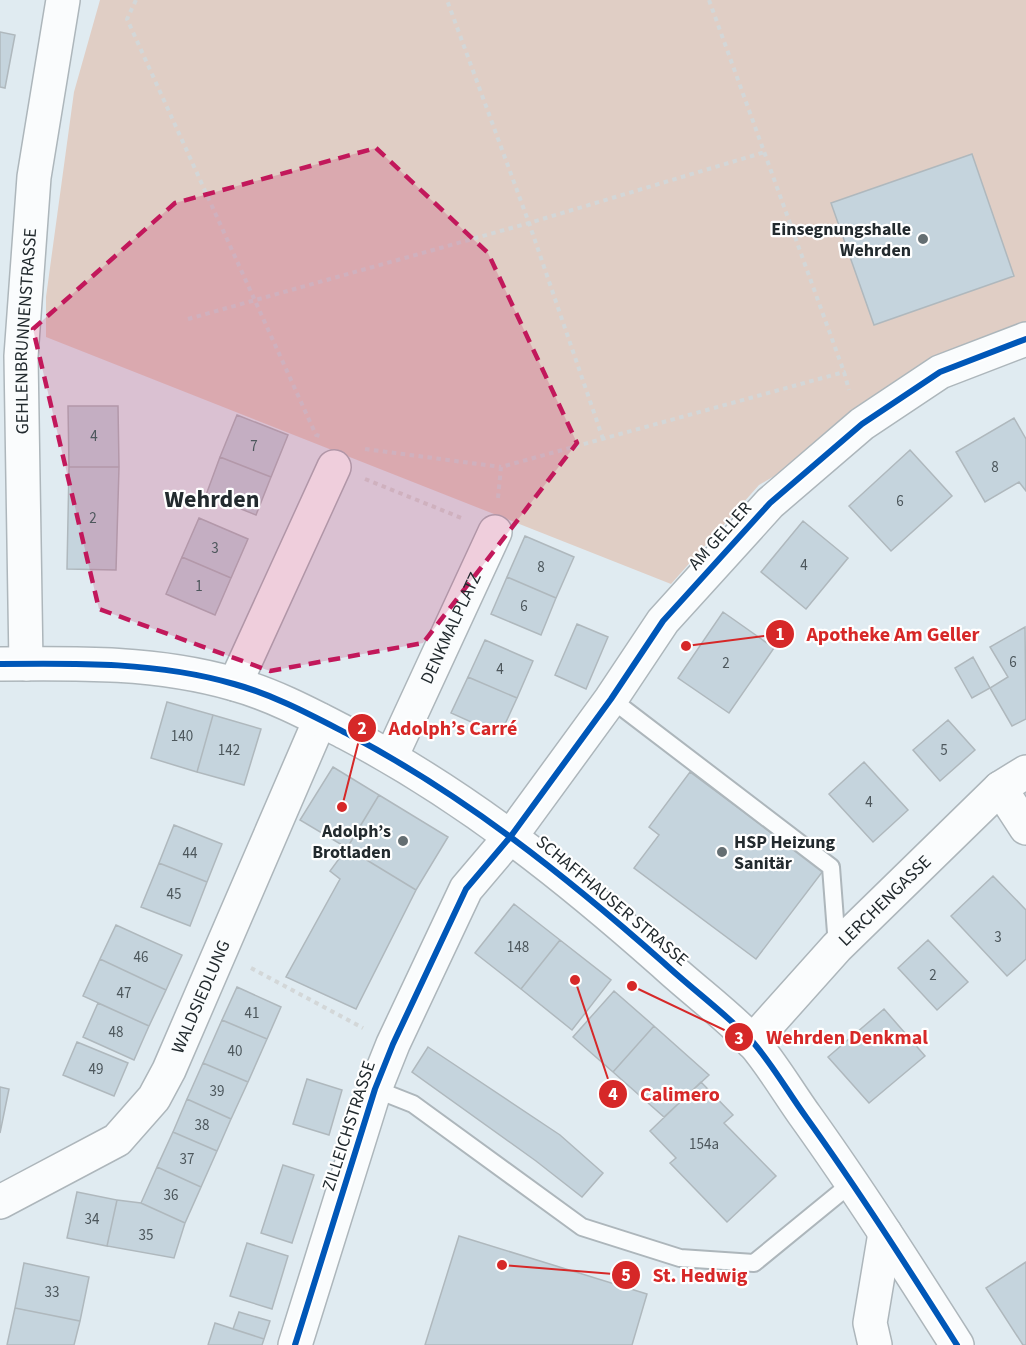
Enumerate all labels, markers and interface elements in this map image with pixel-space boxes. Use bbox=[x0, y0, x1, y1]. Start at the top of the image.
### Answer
place label: Einsegnungshalle Wehrden bbox=[771, 217, 911, 263]
street label: GEHLENBRUNNENSTRASSE bbox=[8, 227, 43, 435]
marker: Einsegnungshalle Wehrden bbox=[916, 232, 930, 246]
house number: 4 bbox=[90, 426, 98, 447]
house number: 7 bbox=[250, 436, 258, 457]
house number: 8 bbox=[991, 457, 999, 478]
district label: Wehrden bbox=[165, 482, 259, 517]
house number: 6 bbox=[896, 491, 904, 512]
street label: AM GELLER bbox=[683, 496, 757, 576]
house number: 2 bbox=[89, 508, 97, 529]
house number: 3 bbox=[211, 538, 219, 559]
house number: 4 bbox=[800, 555, 808, 576]
house number: 8 bbox=[537, 557, 545, 578]
street label: DENKMALPLATZ bbox=[414, 568, 487, 688]
house number: 1 bbox=[195, 576, 203, 597]
house number: 6 bbox=[520, 596, 528, 617]
callout: Apotheke Am Geller bbox=[765, 615, 992, 653]
text: Apotheke Am Geller bbox=[805, 621, 980, 649]
text: 1 bbox=[775, 622, 785, 647]
house number: 6 bbox=[1009, 652, 1017, 673]
house number: 2 bbox=[722, 653, 730, 674]
house number: 4 bbox=[496, 659, 504, 680]
callout: Adolph’s Carré bbox=[347, 709, 530, 747]
text: Adolph’s Carré bbox=[388, 715, 517, 743]
text: 2 bbox=[357, 716, 367, 741]
house number: 140 bbox=[171, 726, 193, 747]
house number: 142 bbox=[218, 740, 240, 761]
house number: 5 bbox=[940, 740, 948, 761]
house number: 4 bbox=[865, 792, 873, 813]
place label: Adolph’s Brotladen bbox=[312, 819, 391, 865]
street label: SCHAFFHAUSER STRASSE bbox=[530, 830, 694, 972]
place label: HSP Heizung Sanitär bbox=[734, 830, 836, 876]
marker: Adolph’s Brotladen bbox=[396, 834, 410, 848]
house number: 44 bbox=[183, 843, 198, 864]
marker: HSP Heizung Sanitär bbox=[715, 845, 729, 859]
street label: LERCHENGASSE bbox=[833, 849, 937, 952]
house number: 45 bbox=[167, 884, 181, 905]
house number: 3 bbox=[994, 927, 1002, 948]
street label: WALDSIEDLUNG bbox=[165, 936, 236, 1057]
house number: 148 bbox=[507, 937, 529, 958]
house number: 46 bbox=[134, 947, 148, 968]
house number: 2 bbox=[929, 965, 937, 986]
house number: 47 bbox=[117, 983, 131, 1004]
house number: 41 bbox=[245, 1003, 259, 1024]
callout: Wehrden Denkmal bbox=[724, 1018, 940, 1056]
house number: 48 bbox=[109, 1022, 123, 1043]
text: Wehrden Denkmal bbox=[766, 1024, 928, 1052]
text: 3 bbox=[734, 1026, 744, 1051]
house number: 40 bbox=[228, 1041, 242, 1062]
street label: ZILLEICHSTRASSE bbox=[316, 1058, 382, 1194]
house number: 49 bbox=[89, 1059, 103, 1080]
callout: Calimero bbox=[598, 1075, 732, 1113]
house number: 39 bbox=[210, 1081, 224, 1102]
text: Calimero bbox=[640, 1081, 720, 1109]
text: 4 bbox=[608, 1082, 618, 1107]
house number: 38 bbox=[195, 1115, 209, 1136]
house number: 154a bbox=[689, 1134, 719, 1155]
house number: 37 bbox=[180, 1149, 194, 1170]
house number: 36 bbox=[164, 1185, 178, 1206]
house number: 34 bbox=[85, 1209, 100, 1230]
house number: 35 bbox=[139, 1225, 153, 1246]
callout: St. Hedwig bbox=[611, 1256, 760, 1294]
text: St. Hedwig bbox=[653, 1262, 748, 1290]
text: 5 bbox=[621, 1263, 631, 1288]
house number: 33 bbox=[45, 1282, 59, 1303]

